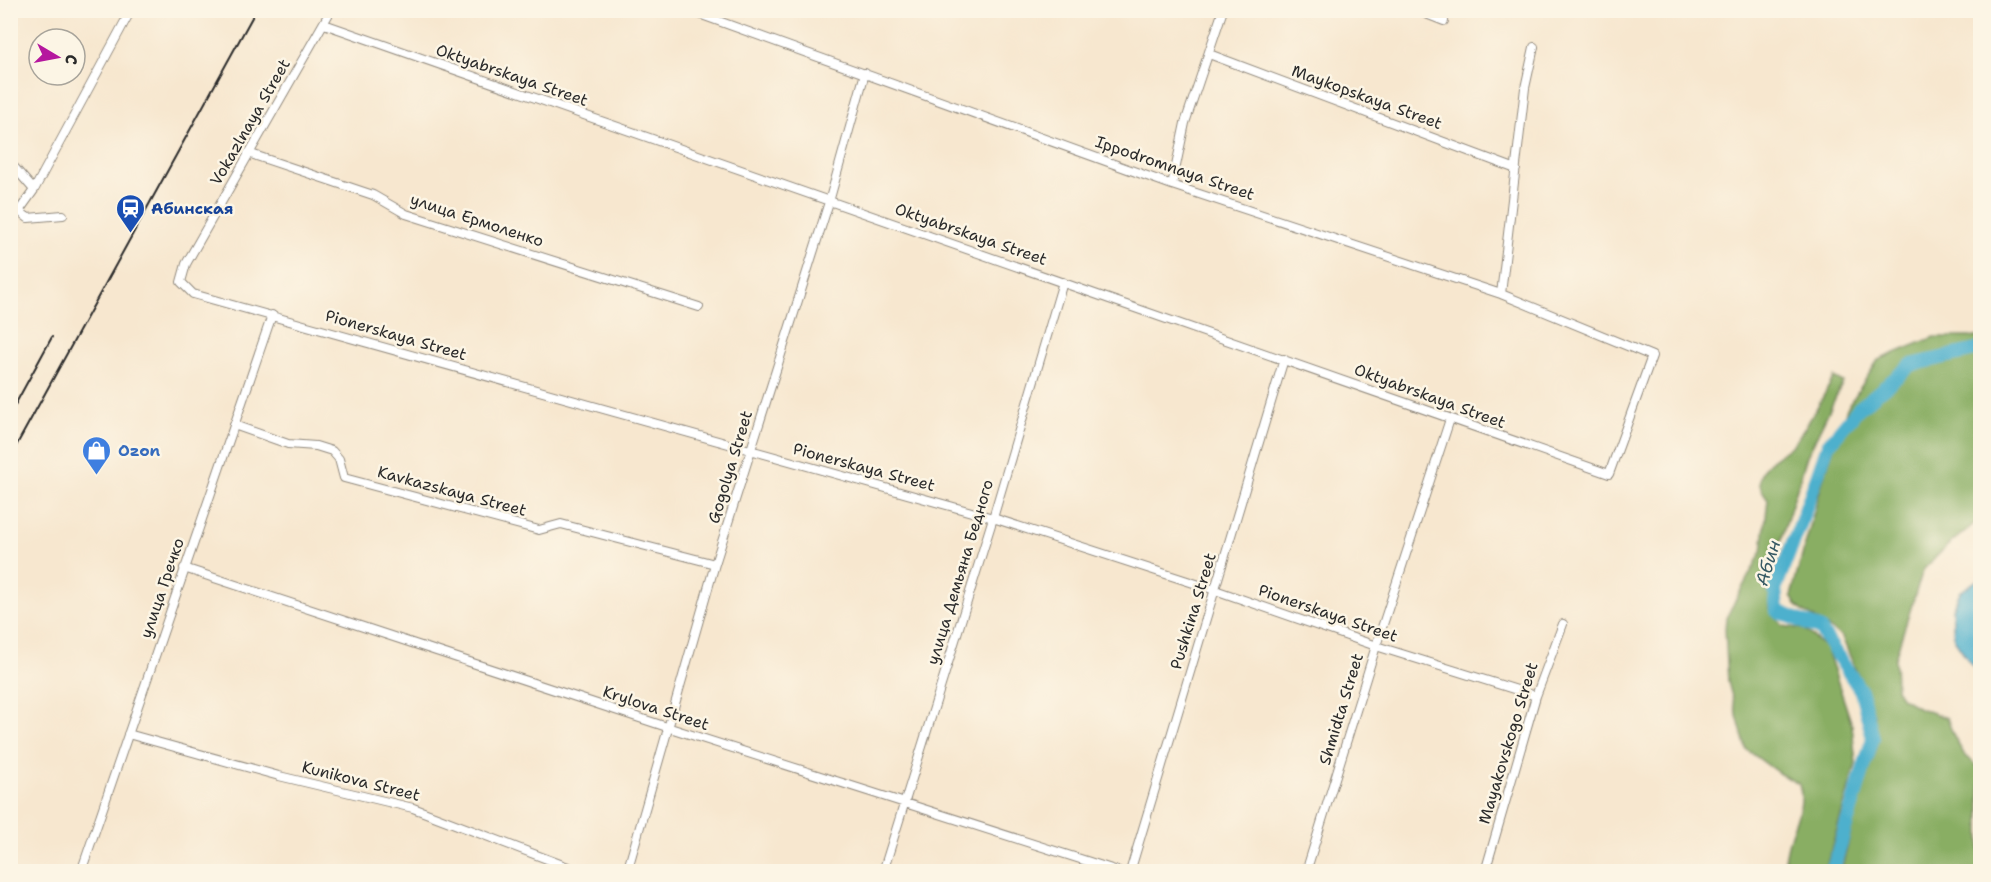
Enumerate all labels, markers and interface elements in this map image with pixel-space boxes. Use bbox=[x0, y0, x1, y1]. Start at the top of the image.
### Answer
north arrow bbox=[27, 27, 87, 87]
street label: Oktyabrskaya Street bbox=[433, 39, 591, 111]
text: С bbox=[60, 53, 82, 66]
street label: Vokazlnaya Street bbox=[205, 55, 295, 189]
street label: Maykopskaya Street bbox=[1289, 60, 1445, 134]
street label: Ippodromnaya Street bbox=[1093, 131, 1257, 205]
street label: улица Ермоленко bbox=[408, 189, 546, 251]
station icon: Абинская bbox=[114, 192, 146, 234]
place label: Абинская bbox=[151, 198, 233, 219]
street label: Oktyabrskaya Street bbox=[892, 198, 1050, 270]
street label: Pionerskaya Street bbox=[323, 305, 469, 365]
street label: Oktyabrskaya Street bbox=[1351, 359, 1509, 433]
street label: Gogolya Street bbox=[703, 408, 757, 526]
shop icon: Ozon bbox=[81, 434, 113, 476]
street label: Pionerskaya Street bbox=[791, 438, 937, 496]
place label: Ozon bbox=[118, 440, 161, 461]
street label: Kavkazskaya Street bbox=[375, 461, 529, 521]
street label: улица Демьяна Бедного bbox=[922, 477, 998, 667]
street label: улица Гречко bbox=[135, 535, 189, 641]
water label: Абин bbox=[1750, 537, 1786, 589]
street label: Pushkina Street bbox=[1165, 550, 1221, 672]
street label: Pionerskaya Street bbox=[1256, 579, 1401, 647]
street label: Shmidta Street bbox=[1314, 651, 1368, 767]
street label: Mayakovskogo Street bbox=[1473, 660, 1543, 826]
street label: Krylova Street bbox=[600, 681, 712, 735]
street label: Kunikova Street bbox=[300, 756, 422, 806]

